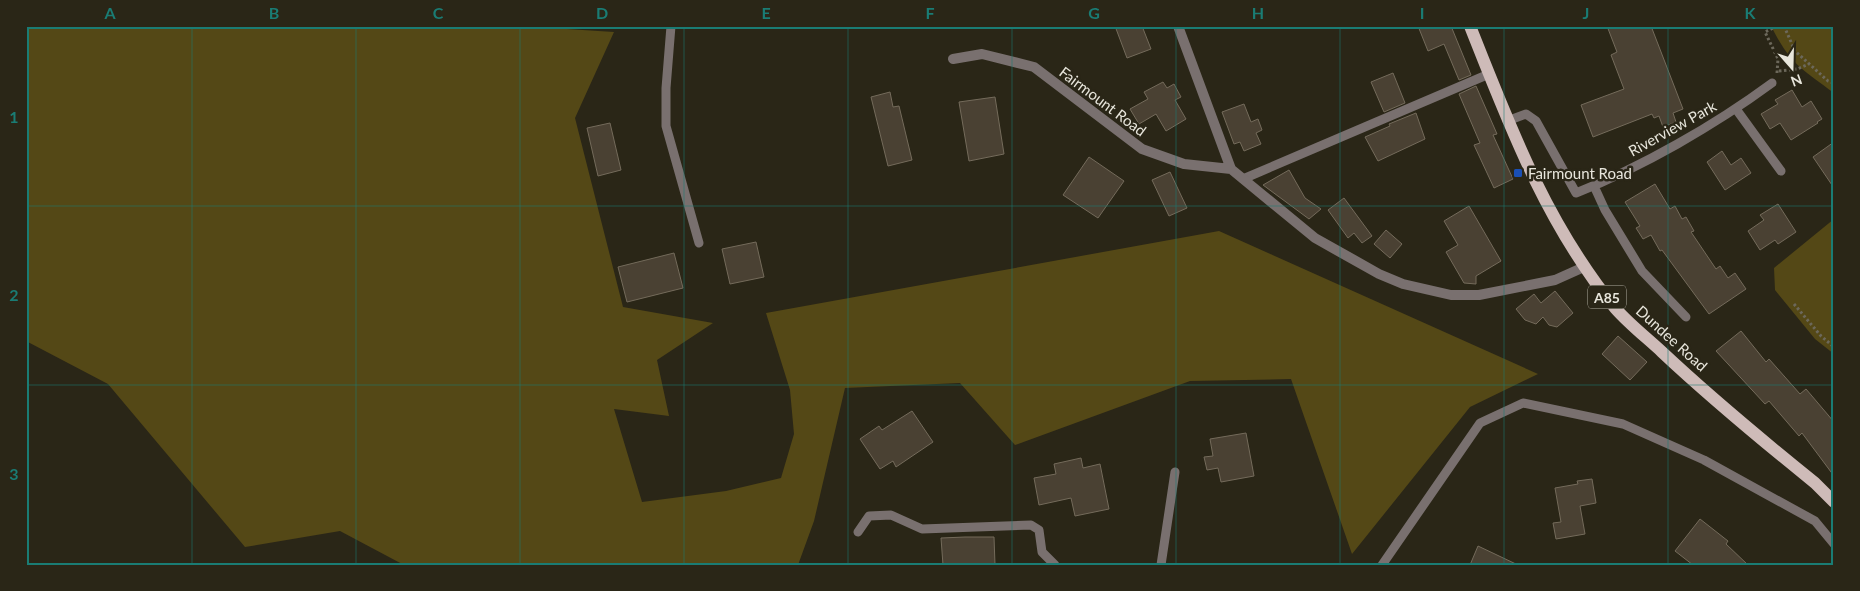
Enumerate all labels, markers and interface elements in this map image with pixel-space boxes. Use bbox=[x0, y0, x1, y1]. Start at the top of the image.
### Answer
text: A bbox=[103, 3, 116, 22]
text: B bbox=[269, 3, 279, 22]
text: C bbox=[433, 3, 444, 22]
text: D bbox=[596, 3, 608, 22]
text: E bbox=[761, 3, 771, 22]
text: F bbox=[925, 3, 935, 22]
text: G bbox=[1088, 3, 1100, 22]
text: H bbox=[1252, 3, 1264, 22]
text: I bbox=[1420, 3, 1424, 22]
text: J bbox=[1583, 3, 1589, 22]
text: K bbox=[1745, 3, 1757, 22]
north arrow bbox=[1768, 42, 1818, 92]
street label: Fairmount Road bbox=[1056, 63, 1150, 139]
text: N bbox=[1789, 71, 1805, 91]
street label: Riverview Park bbox=[1625, 96, 1719, 160]
text: 1 bbox=[9, 107, 19, 126]
place label: Fairmount Road bbox=[1528, 164, 1632, 182]
marker: Fairmount Road bbox=[1512, 167, 1524, 179]
text: 2 bbox=[9, 285, 19, 304]
road number: A85 bbox=[1588, 286, 1626, 308]
street label: Dundee Road bbox=[1633, 301, 1711, 375]
text: 3 bbox=[9, 464, 19, 483]

